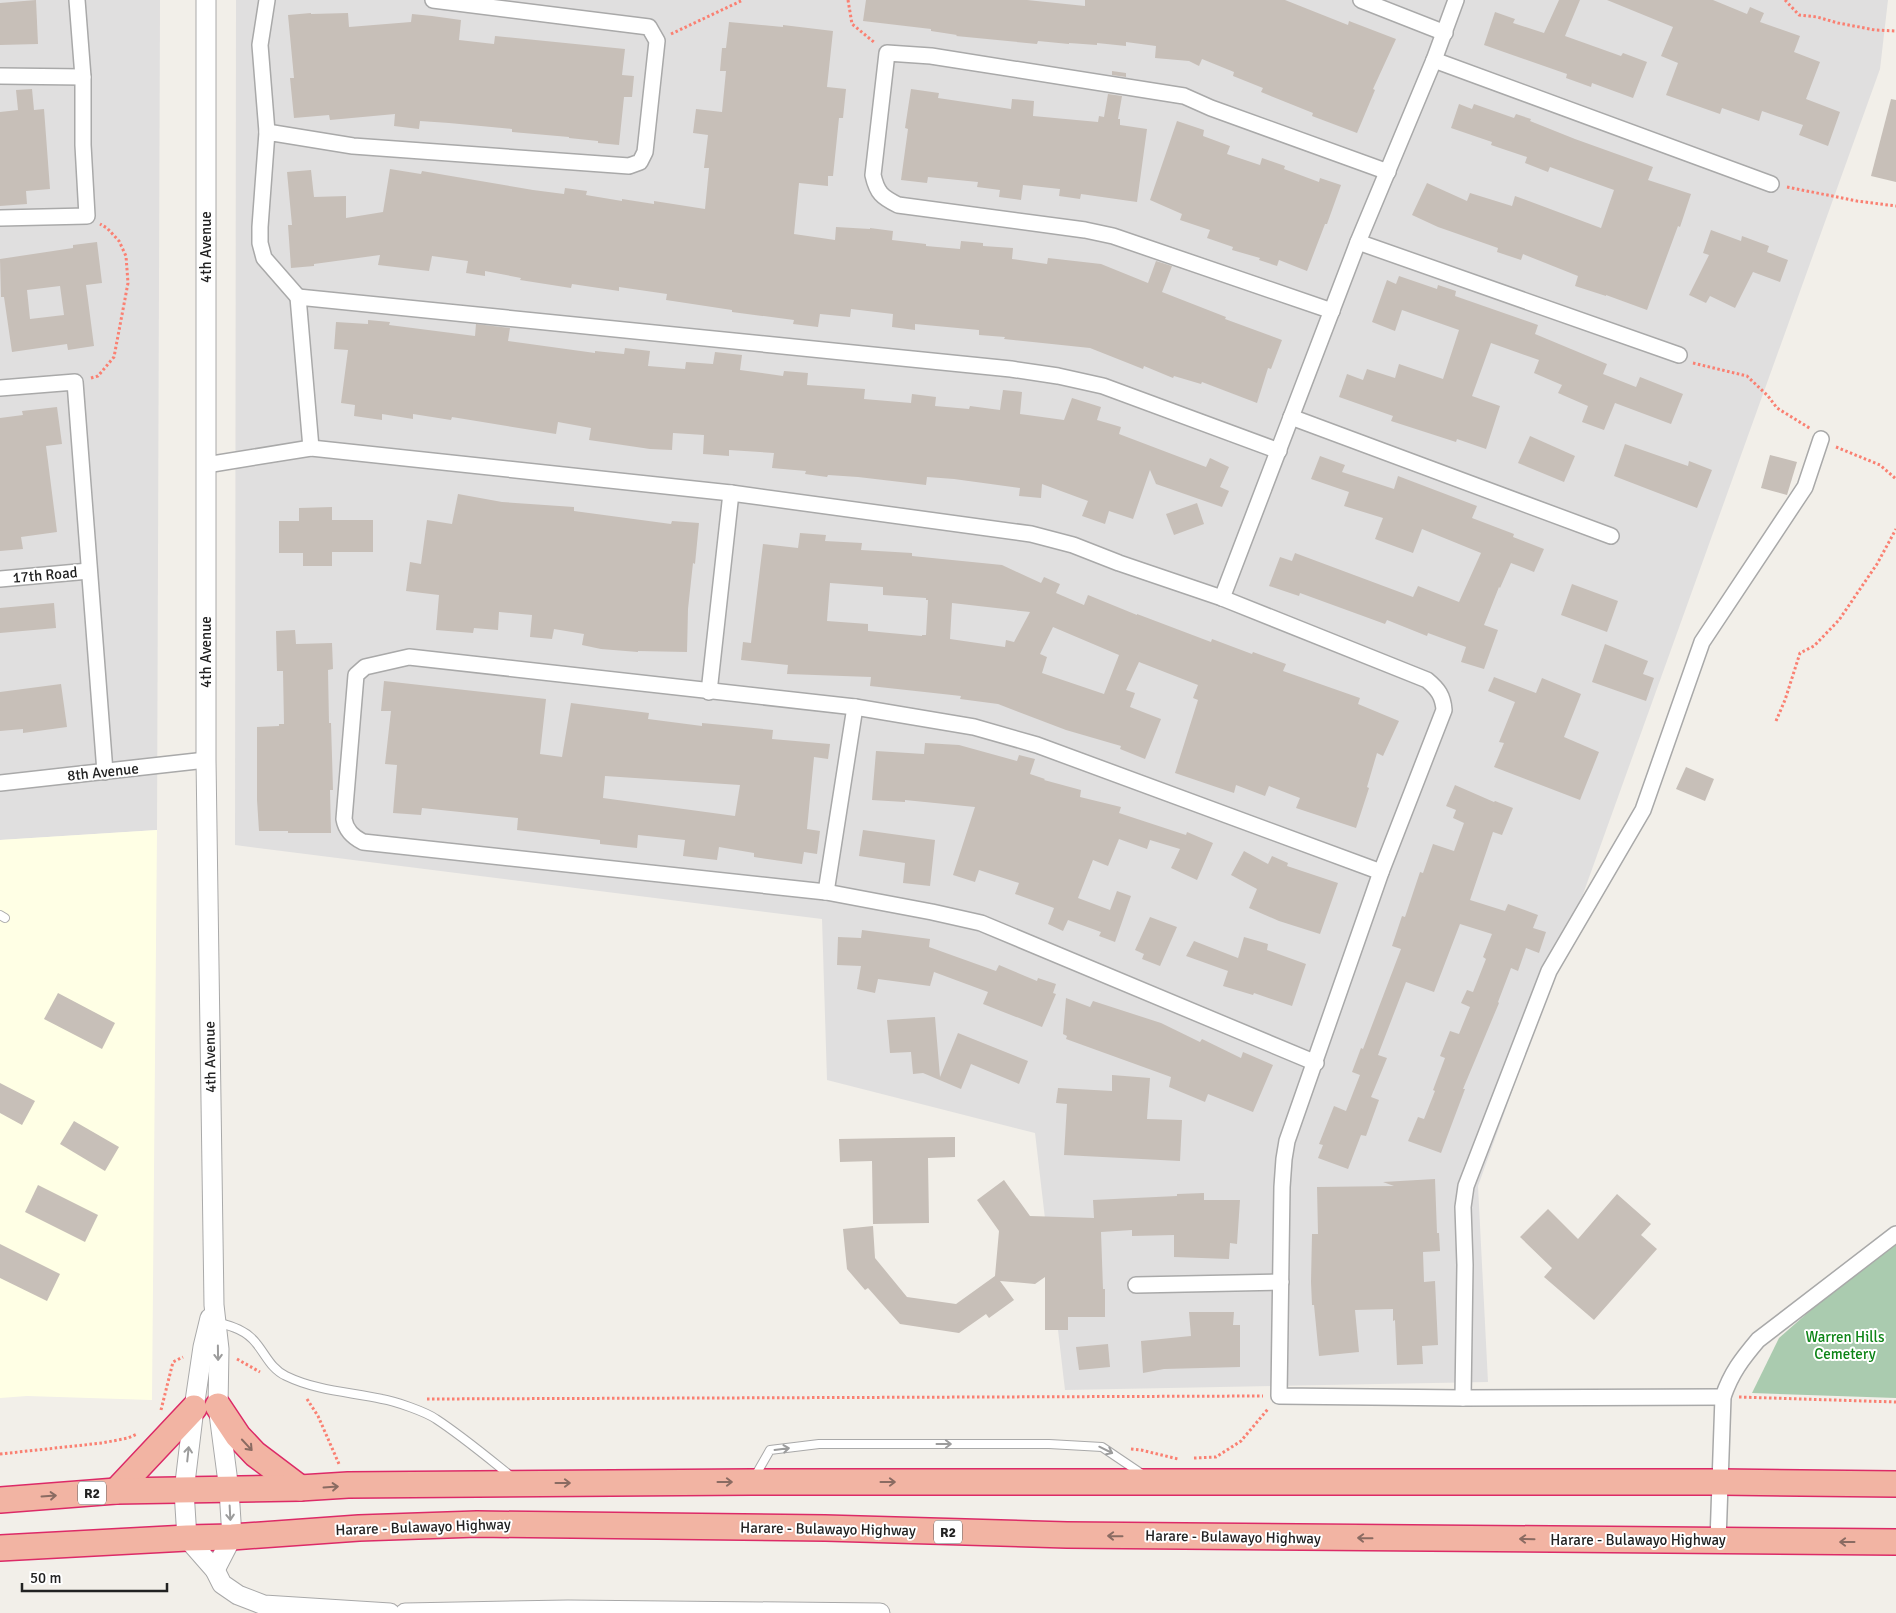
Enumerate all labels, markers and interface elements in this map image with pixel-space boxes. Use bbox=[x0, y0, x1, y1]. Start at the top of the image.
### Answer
street label: 4th Avenue bbox=[197, 211, 215, 283]
street label: 17th Road bbox=[12, 563, 78, 587]
street label: 4th Avenue bbox=[197, 616, 215, 688]
street label: 8th Avenue bbox=[66, 759, 140, 785]
street label: 4th Avenue bbox=[200, 1021, 220, 1093]
park label: Warren Hills Cemetery bbox=[1806, 1328, 1885, 1363]
one-way arrow bbox=[213, 1345, 223, 1361]
one-way arrow bbox=[241, 1439, 253, 1452]
one-way arrow bbox=[936, 1439, 952, 1449]
one-way arrow bbox=[774, 1444, 790, 1454]
one-way arrow bbox=[183, 1446, 193, 1462]
one-way arrow bbox=[1098, 1446, 1113, 1456]
one-way arrow bbox=[717, 1477, 733, 1487]
one-way arrow bbox=[880, 1477, 896, 1487]
one-way arrow bbox=[554, 1478, 571, 1488]
road number: R2 bbox=[78, 1482, 106, 1505]
one-way arrow bbox=[322, 1482, 338, 1491]
one-way arrow bbox=[40, 1492, 56, 1501]
one-way arrow bbox=[226, 1505, 235, 1521]
street label: Harare - Bulawayo Highway bbox=[335, 1515, 511, 1539]
street label: Harare - Bulawayo Highway bbox=[740, 1518, 916, 1540]
road number: R2 bbox=[934, 1520, 962, 1544]
street label: Harare - Bulawayo Highway bbox=[1145, 1526, 1321, 1548]
one-way arrow bbox=[1107, 1531, 1123, 1540]
street label: Harare - Bulawayo Highway bbox=[1550, 1531, 1726, 1549]
one-way arrow bbox=[1357, 1533, 1374, 1543]
one-way arrow bbox=[1520, 1534, 1536, 1544]
one-way arrow bbox=[1840, 1537, 1856, 1546]
scale bar bbox=[22, 1560, 168, 1592]
text: 50 m bbox=[30, 1569, 61, 1587]

